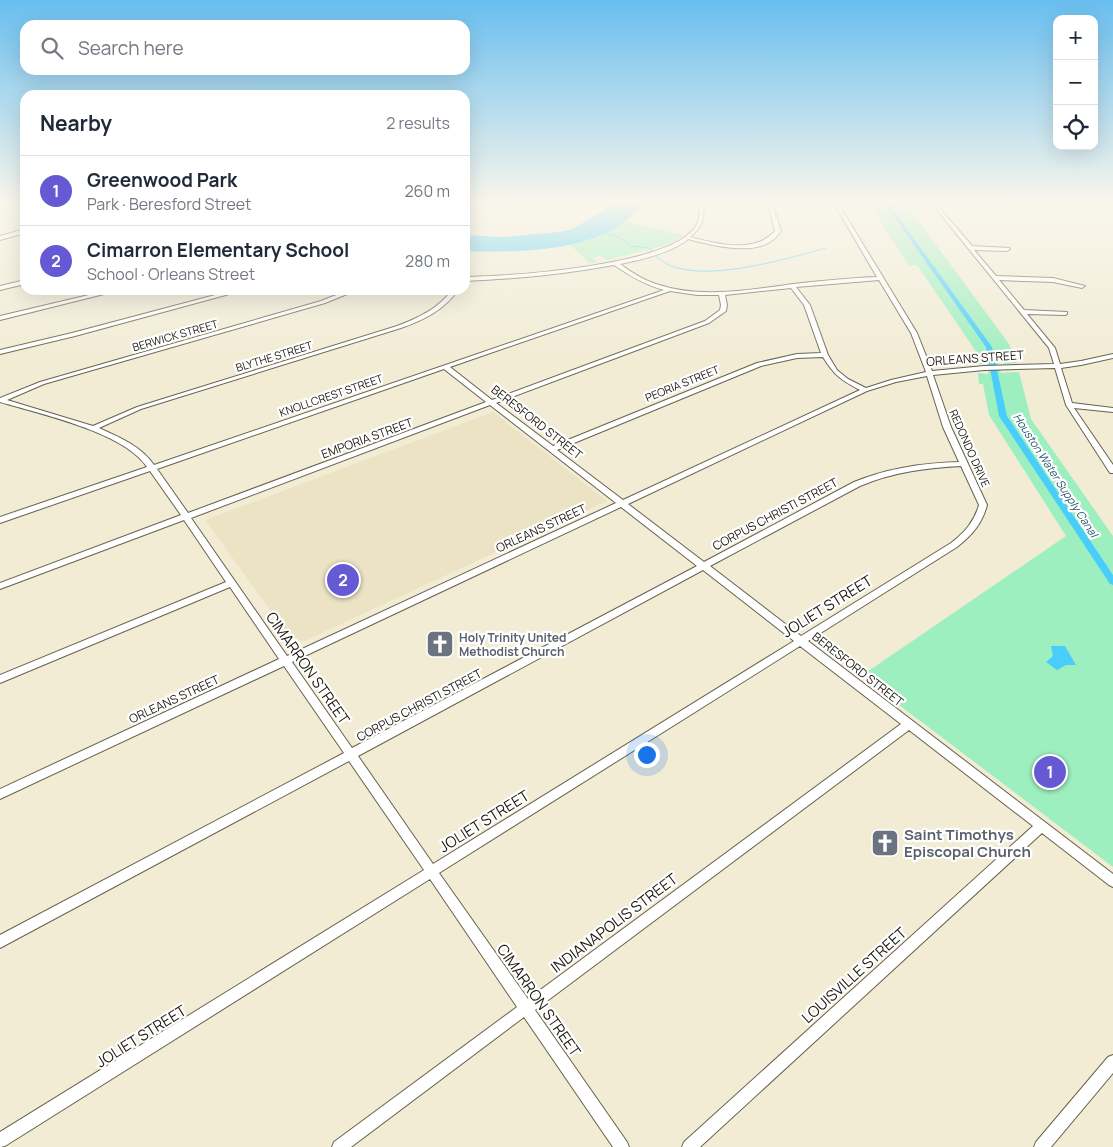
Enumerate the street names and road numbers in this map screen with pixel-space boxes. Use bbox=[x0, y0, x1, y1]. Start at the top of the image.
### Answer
street label: BERWICK STREET bbox=[130, 315, 220, 354]
street label: BLYTHE STREET bbox=[234, 337, 315, 375]
street label: ORLEANS STREET bbox=[926, 346, 1025, 370]
street label: PEORIA STREET bbox=[643, 361, 722, 405]
street label: KNOLLCREST STREET bbox=[277, 370, 385, 420]
street label: BERESFORD STREET bbox=[488, 381, 587, 464]
street label: REDONDO DRIVE bbox=[946, 407, 994, 489]
street label: EMPORIA STREET bbox=[319, 413, 416, 462]
street label: CORPUS CHRISTI STREET bbox=[709, 473, 841, 554]
street label: ORLEANS STREET bbox=[493, 499, 590, 556]
street label: JOLIET STREET bbox=[778, 570, 876, 642]
street label: CIMARRON STREET bbox=[261, 607, 355, 729]
street label: BERESFORD STREET bbox=[809, 628, 908, 711]
street label: CORPUS CHRISTI STREET bbox=[353, 664, 485, 745]
street label: ORLEANS STREET bbox=[126, 670, 223, 727]
street label: JOLIET STREET bbox=[435, 785, 533, 857]
street label: INDIANAPOLIS STREET bbox=[546, 868, 682, 978]
street label: LOUISVILLE STREET bbox=[797, 922, 911, 1028]
street label: CIMARRON STREET bbox=[492, 939, 586, 1061]
street label: JOLIET STREET bbox=[92, 1000, 190, 1072]

